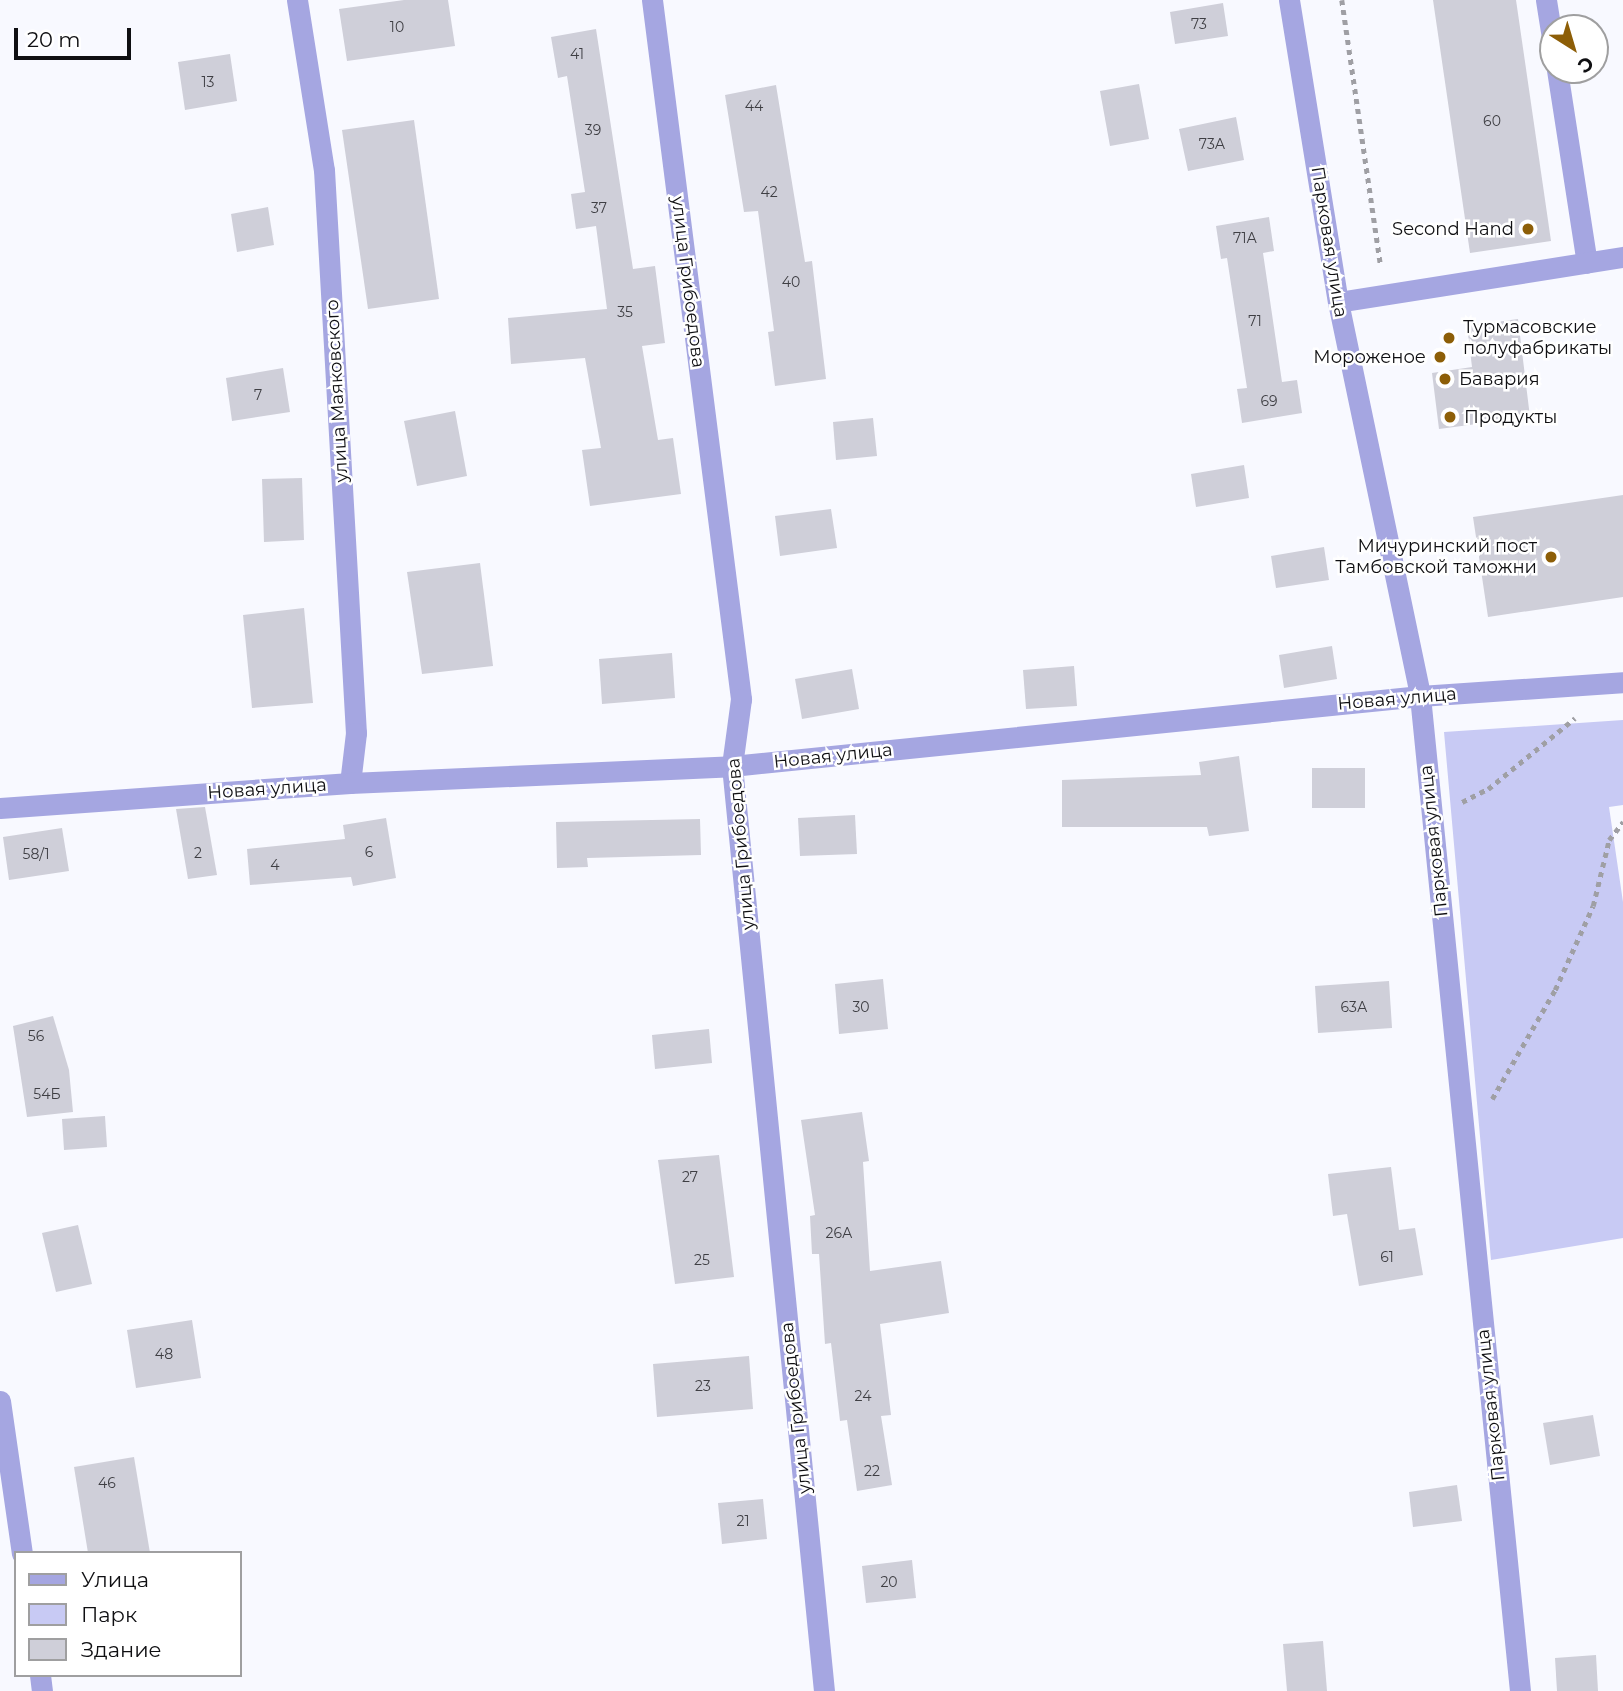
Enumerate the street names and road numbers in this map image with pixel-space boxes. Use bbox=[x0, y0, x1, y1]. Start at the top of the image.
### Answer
street label: Парковая улица bbox=[1306, 165, 1352, 319]
street label: улица Грибоедова bbox=[667, 195, 709, 369]
street label: улица Маяковского bbox=[321, 299, 353, 483]
street label: Новая улица bbox=[1337, 683, 1457, 715]
street label: Новая улица bbox=[772, 739, 894, 773]
street label: улица Грибоедова bbox=[723, 757, 759, 931]
street label: Парковая улица bbox=[1415, 764, 1453, 918]
street label: Новая улица bbox=[207, 774, 327, 804]
street label: улица Грибоедова bbox=[776, 1321, 816, 1495]
street label: Парковая улица bbox=[1472, 1328, 1510, 1482]

